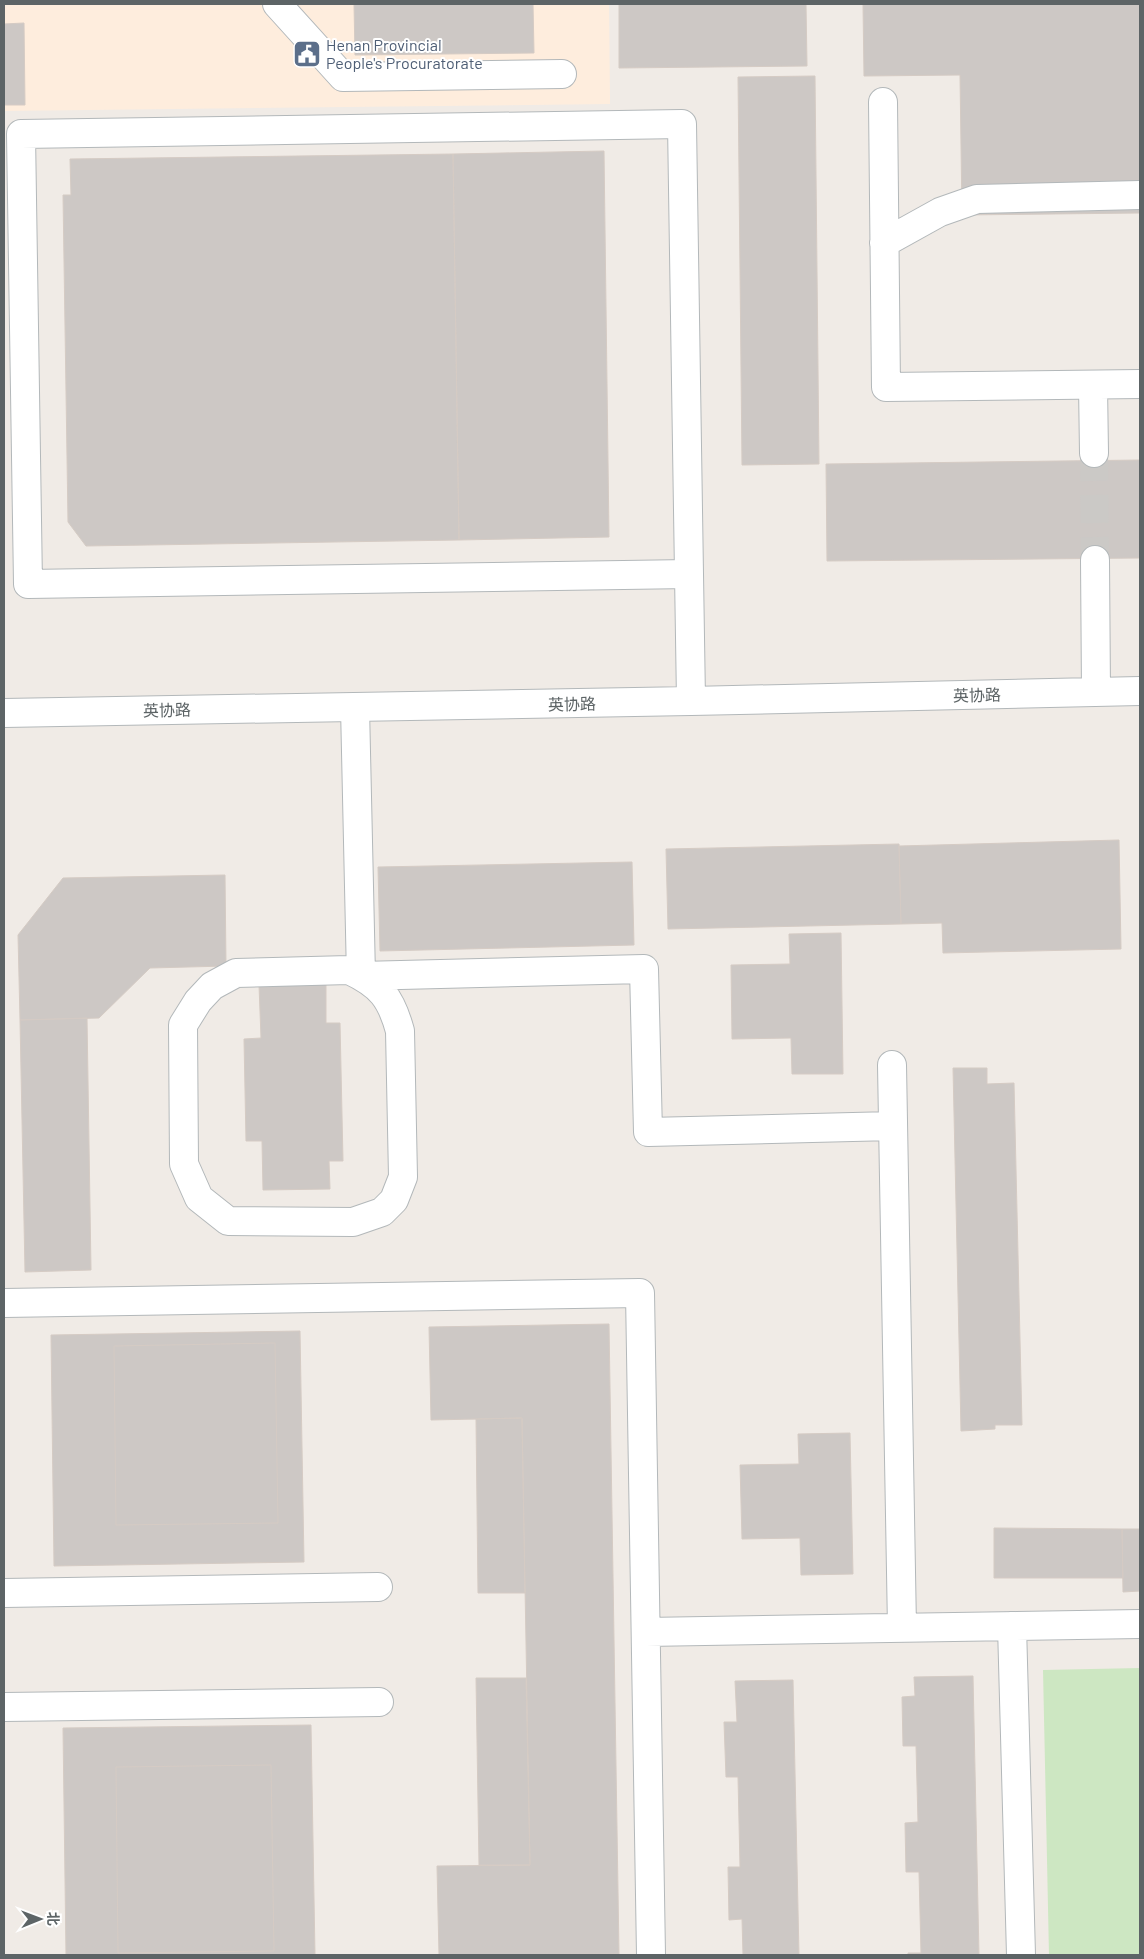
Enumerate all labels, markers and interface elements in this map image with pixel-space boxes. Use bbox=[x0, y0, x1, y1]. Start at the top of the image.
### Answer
place label: Henan Provincial People's Procuratorate bbox=[326, 35, 483, 72]
public building icon: Henan Provincial People's Procuratorate bbox=[292, 39, 322, 69]
street label: 英协路 bbox=[953, 685, 1001, 704]
street label: 英协路 bbox=[548, 694, 596, 713]
street label: 英协路 bbox=[143, 700, 191, 719]
north arrow bbox=[15, 1894, 65, 1944]
text: 北 bbox=[45, 1912, 62, 1926]

